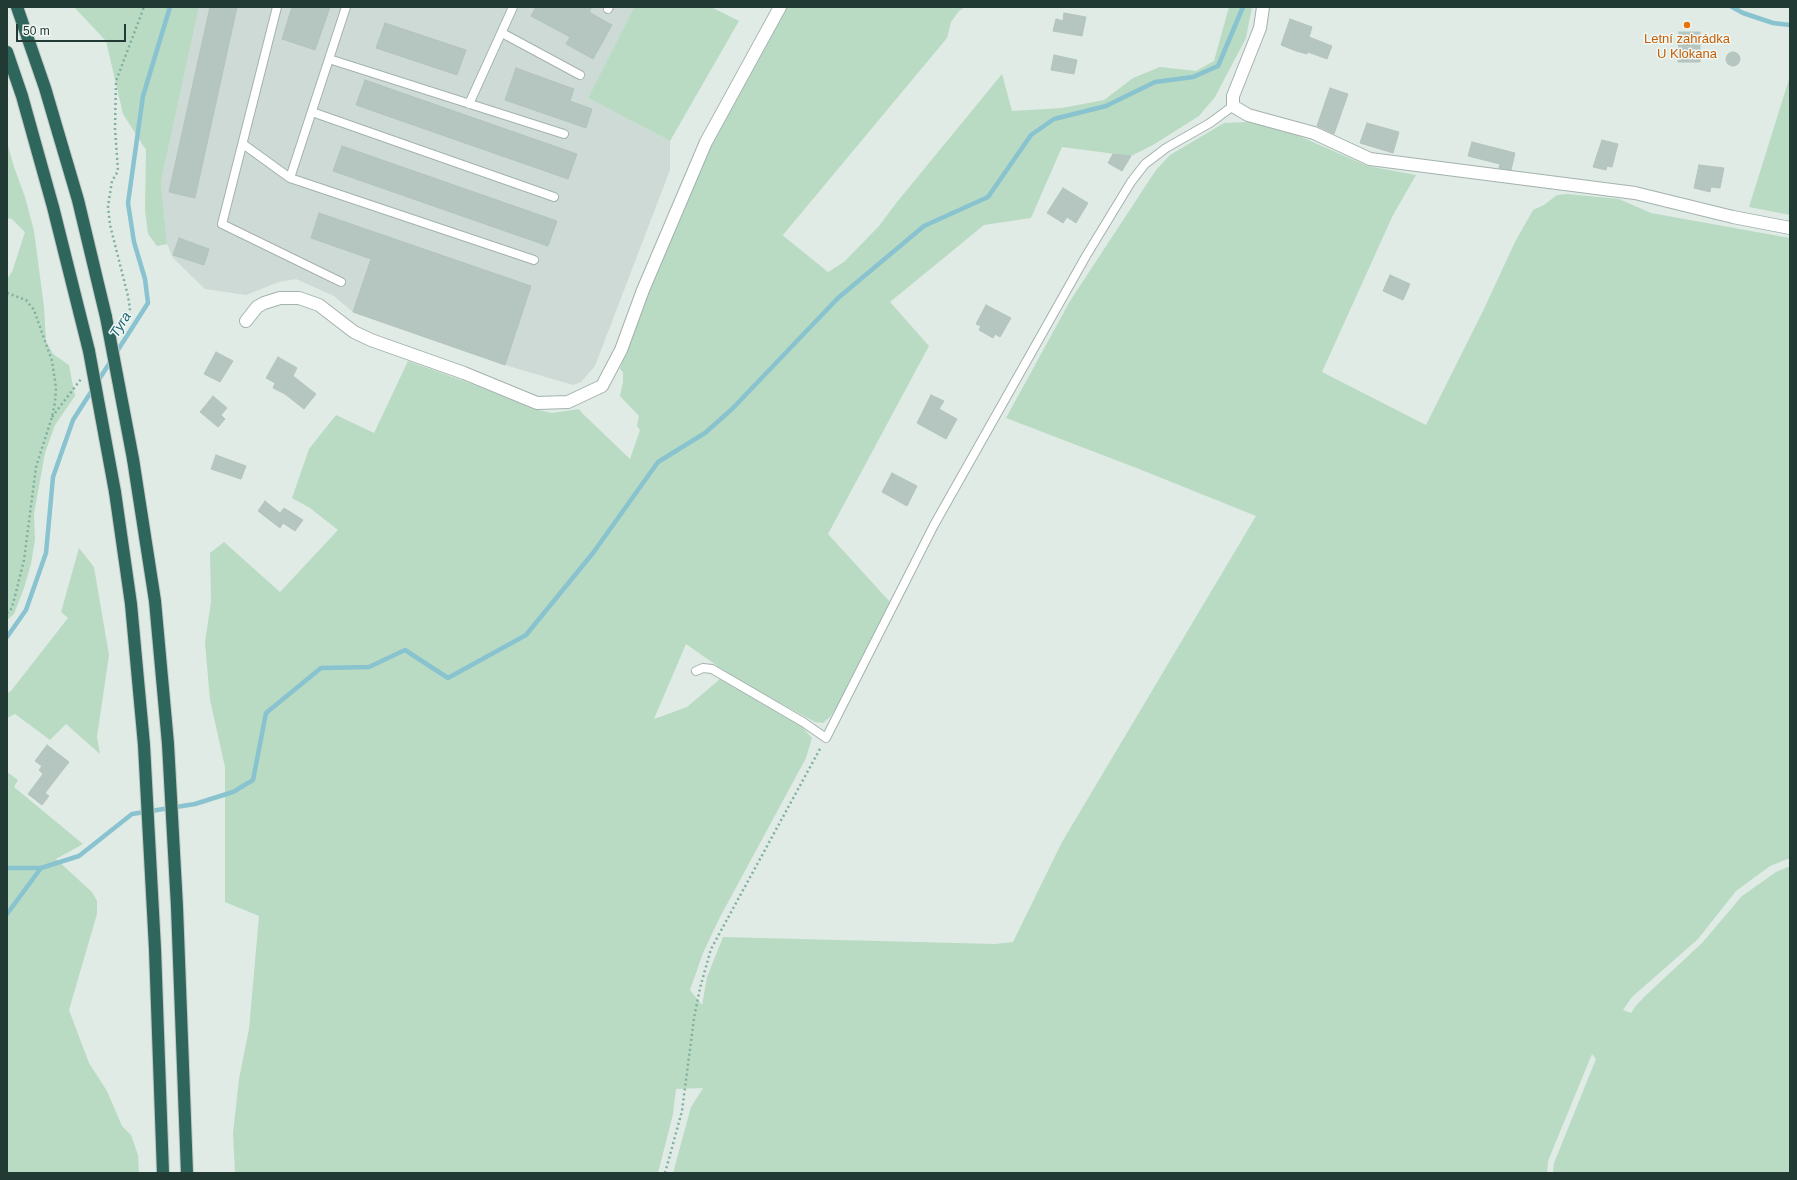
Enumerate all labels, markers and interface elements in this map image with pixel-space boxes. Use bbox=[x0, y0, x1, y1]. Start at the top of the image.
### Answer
scale bar bbox=[18, 16, 128, 42]
marker: Letní zahrádka U Klokana bbox=[1682, 20, 1692, 30]
text: 50 m bbox=[23, 24, 50, 38]
place label: Letní zahrádka U Klokana bbox=[1644, 31, 1730, 62]
water label: Tyra bbox=[107, 309, 135, 341]

